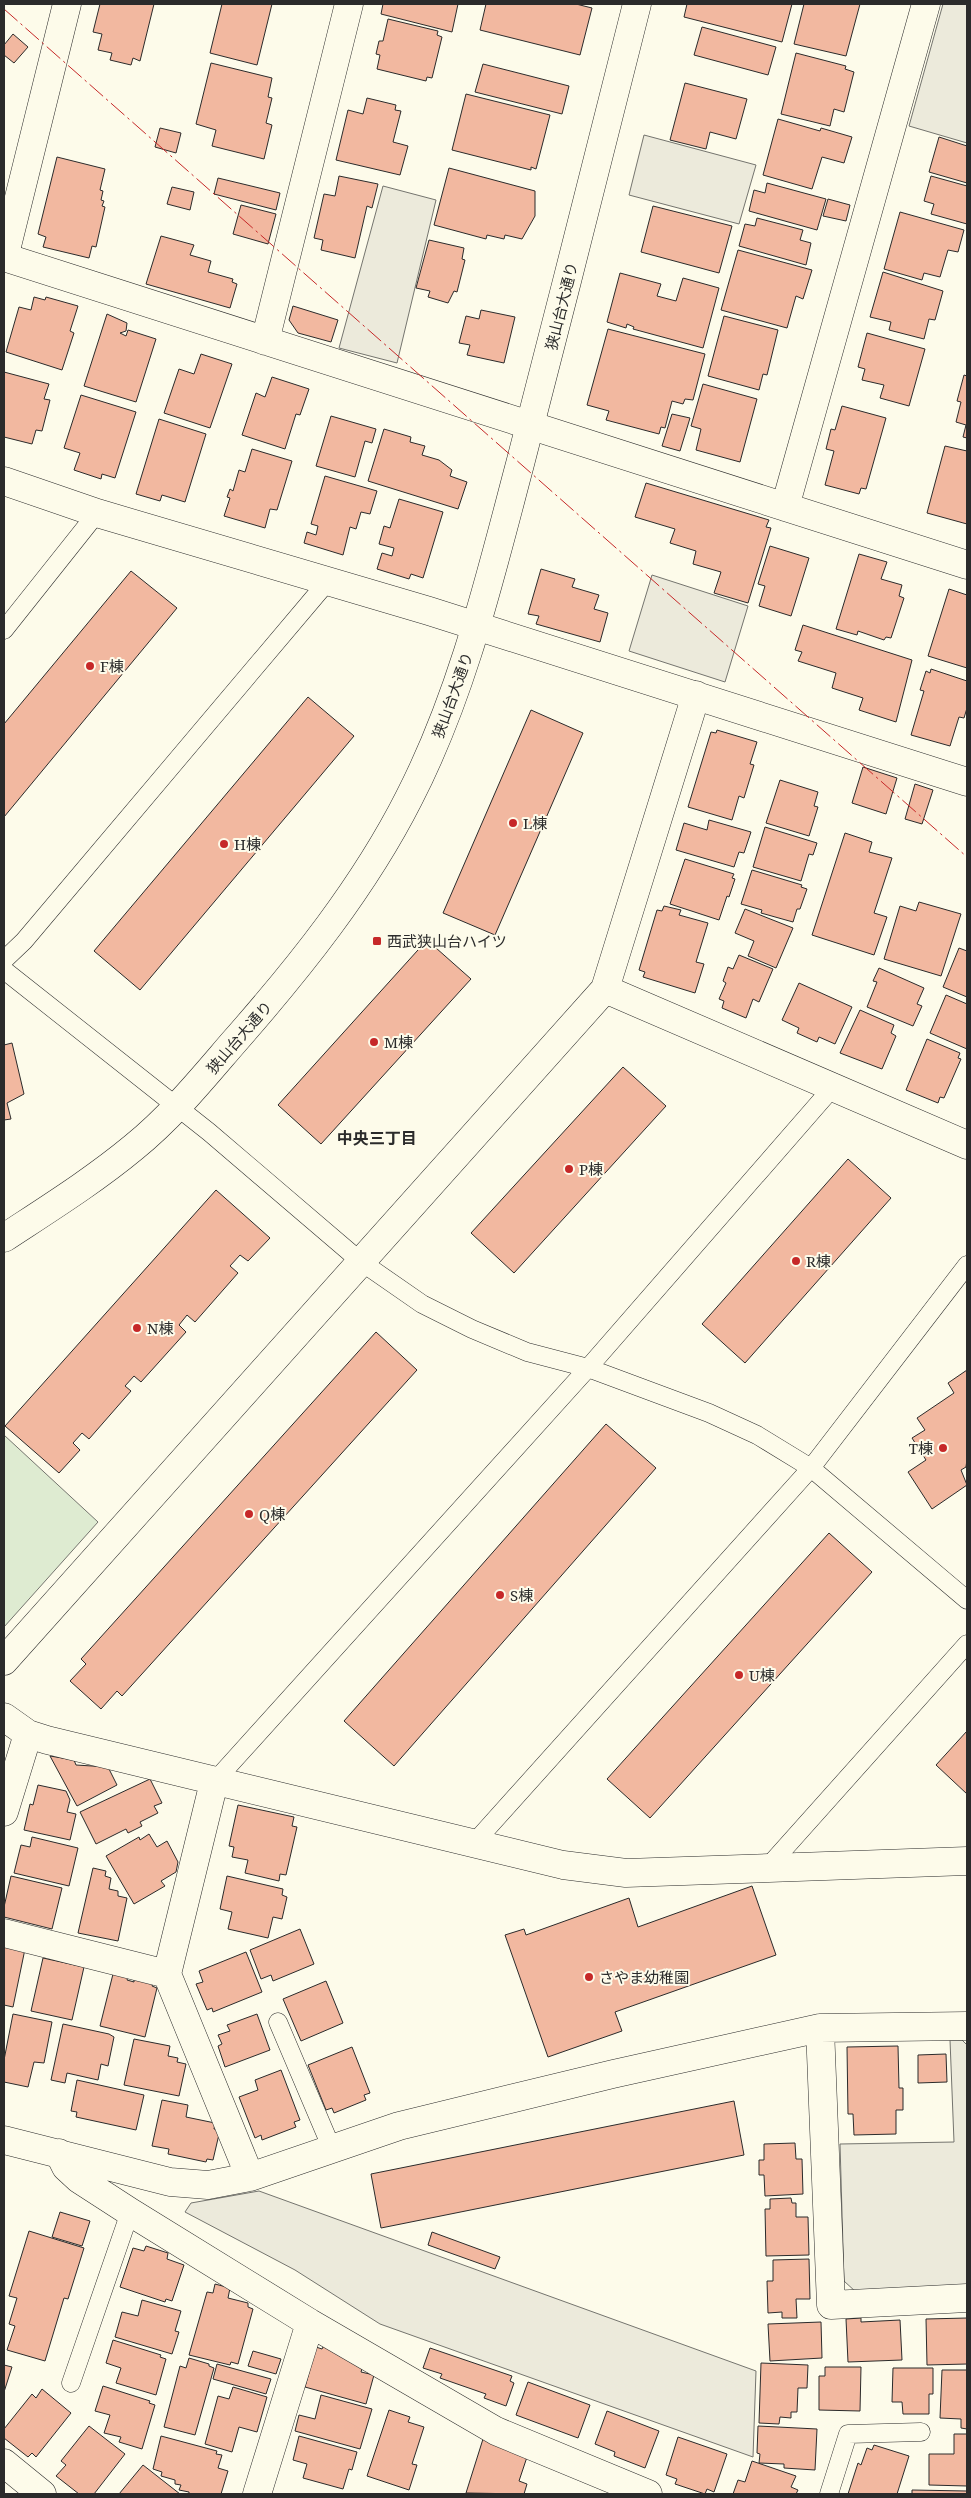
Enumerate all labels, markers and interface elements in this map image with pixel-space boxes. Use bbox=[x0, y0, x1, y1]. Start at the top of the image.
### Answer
street label: 狭山台大通り bbox=[540, 260, 582, 352]
street label: 狭山台大通り bbox=[427, 649, 477, 741]
place label: F棟 bbox=[100, 656, 124, 676]
marker: F棟 bbox=[84, 660, 96, 672]
place label: L棟 bbox=[523, 813, 547, 833]
marker: L棟 bbox=[507, 817, 519, 829]
place label: H棟 bbox=[234, 834, 261, 854]
marker: H棟 bbox=[218, 838, 230, 850]
place label: 西武狭山台ハイツ bbox=[387, 931, 507, 951]
marker: 西武狭山台ハイツ bbox=[371, 935, 383, 947]
street label: 狭山台大通り bbox=[202, 996, 276, 1078]
place label: M棟 bbox=[384, 1032, 413, 1052]
marker: M棟 bbox=[368, 1036, 380, 1048]
district label: 中央三丁目 bbox=[337, 1127, 417, 1149]
place label: P棟 bbox=[579, 1159, 603, 1179]
marker: P棟 bbox=[563, 1163, 575, 1175]
place label: R棟 bbox=[806, 1251, 831, 1271]
marker: R棟 bbox=[790, 1255, 802, 1267]
place label: N棟 bbox=[147, 1318, 173, 1338]
marker: N棟 bbox=[131, 1322, 143, 1334]
place label: T棟 bbox=[909, 1438, 933, 1458]
marker: T棟 bbox=[937, 1442, 949, 1454]
place label: Q棟 bbox=[259, 1504, 285, 1524]
marker: Q棟 bbox=[243, 1508, 255, 1520]
place label: S棟 bbox=[510, 1585, 533, 1605]
marker: S棟 bbox=[494, 1589, 506, 1601]
place label: U棟 bbox=[749, 1665, 775, 1685]
marker: U棟 bbox=[733, 1669, 745, 1681]
place label: さやま幼稚園 bbox=[599, 1967, 689, 1987]
marker: さやま幼稚園 bbox=[583, 1971, 595, 1983]

